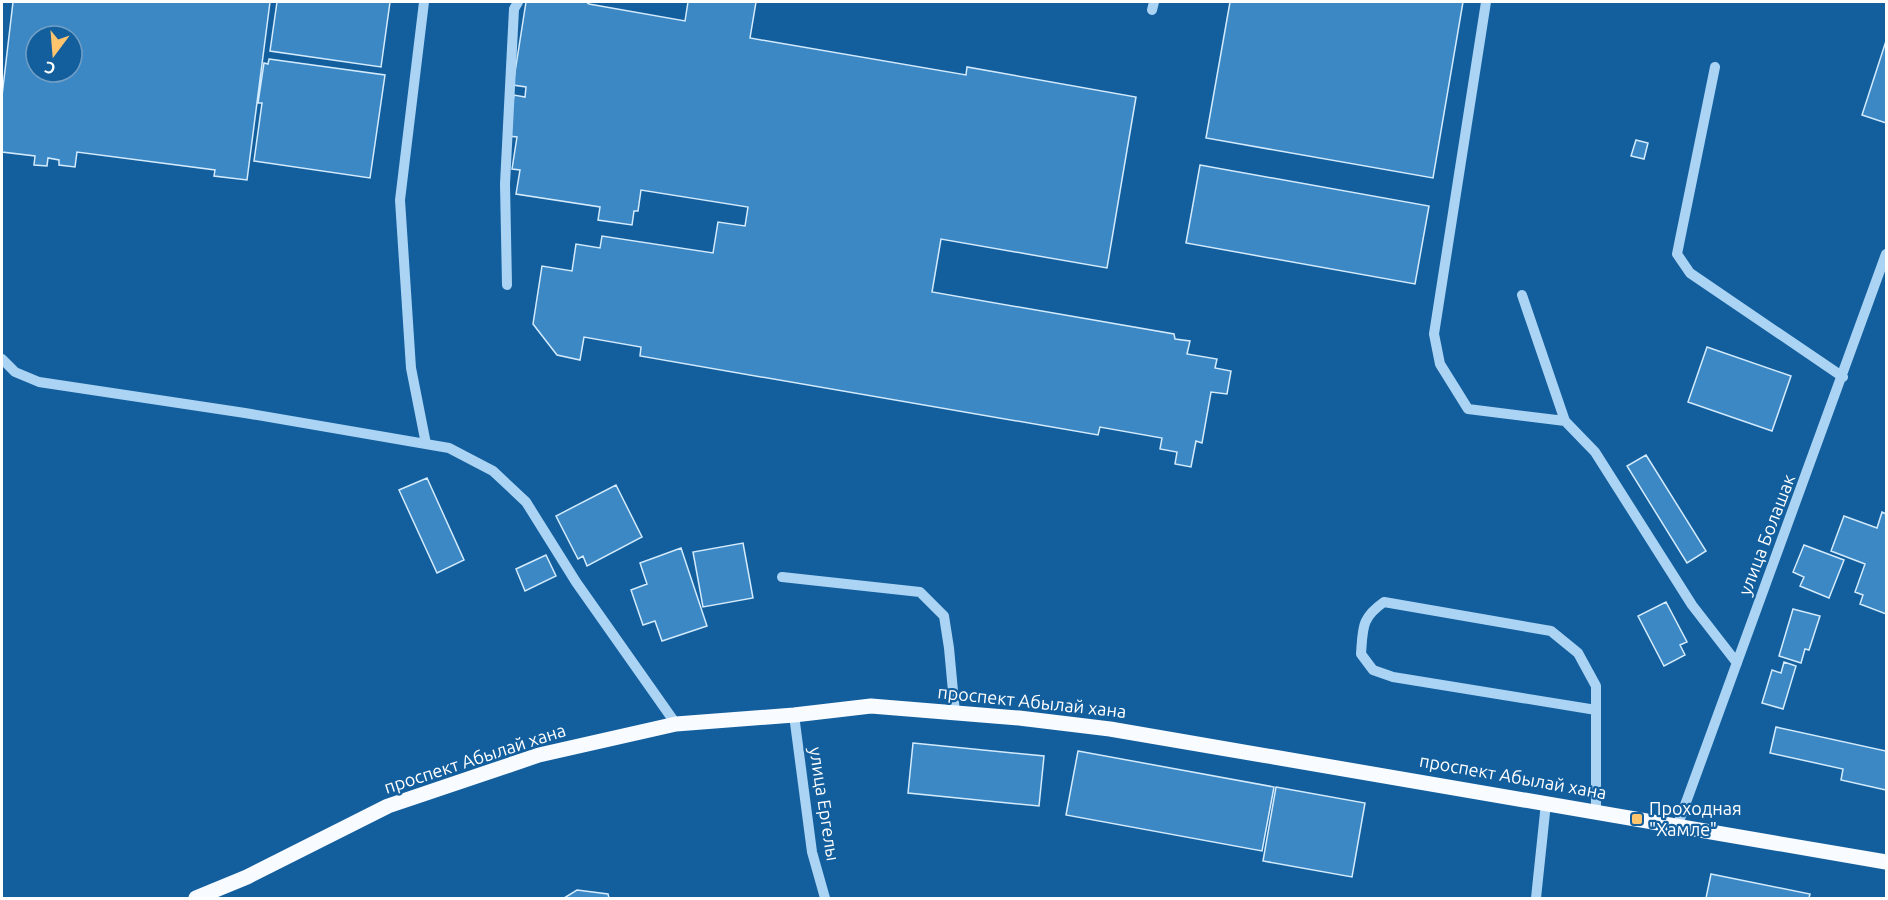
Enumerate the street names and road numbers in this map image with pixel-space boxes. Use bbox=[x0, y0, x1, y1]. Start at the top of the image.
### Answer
street label: улица Болашак bbox=[1734, 471, 1798, 598]
street label: проспект Абылай хана bbox=[937, 681, 1128, 721]
street label: проспект Абылай хана bbox=[381, 719, 568, 797]
street label: улица Ергелы bbox=[806, 745, 844, 862]
street label: проспект Абылай хана bbox=[1418, 750, 1608, 802]

